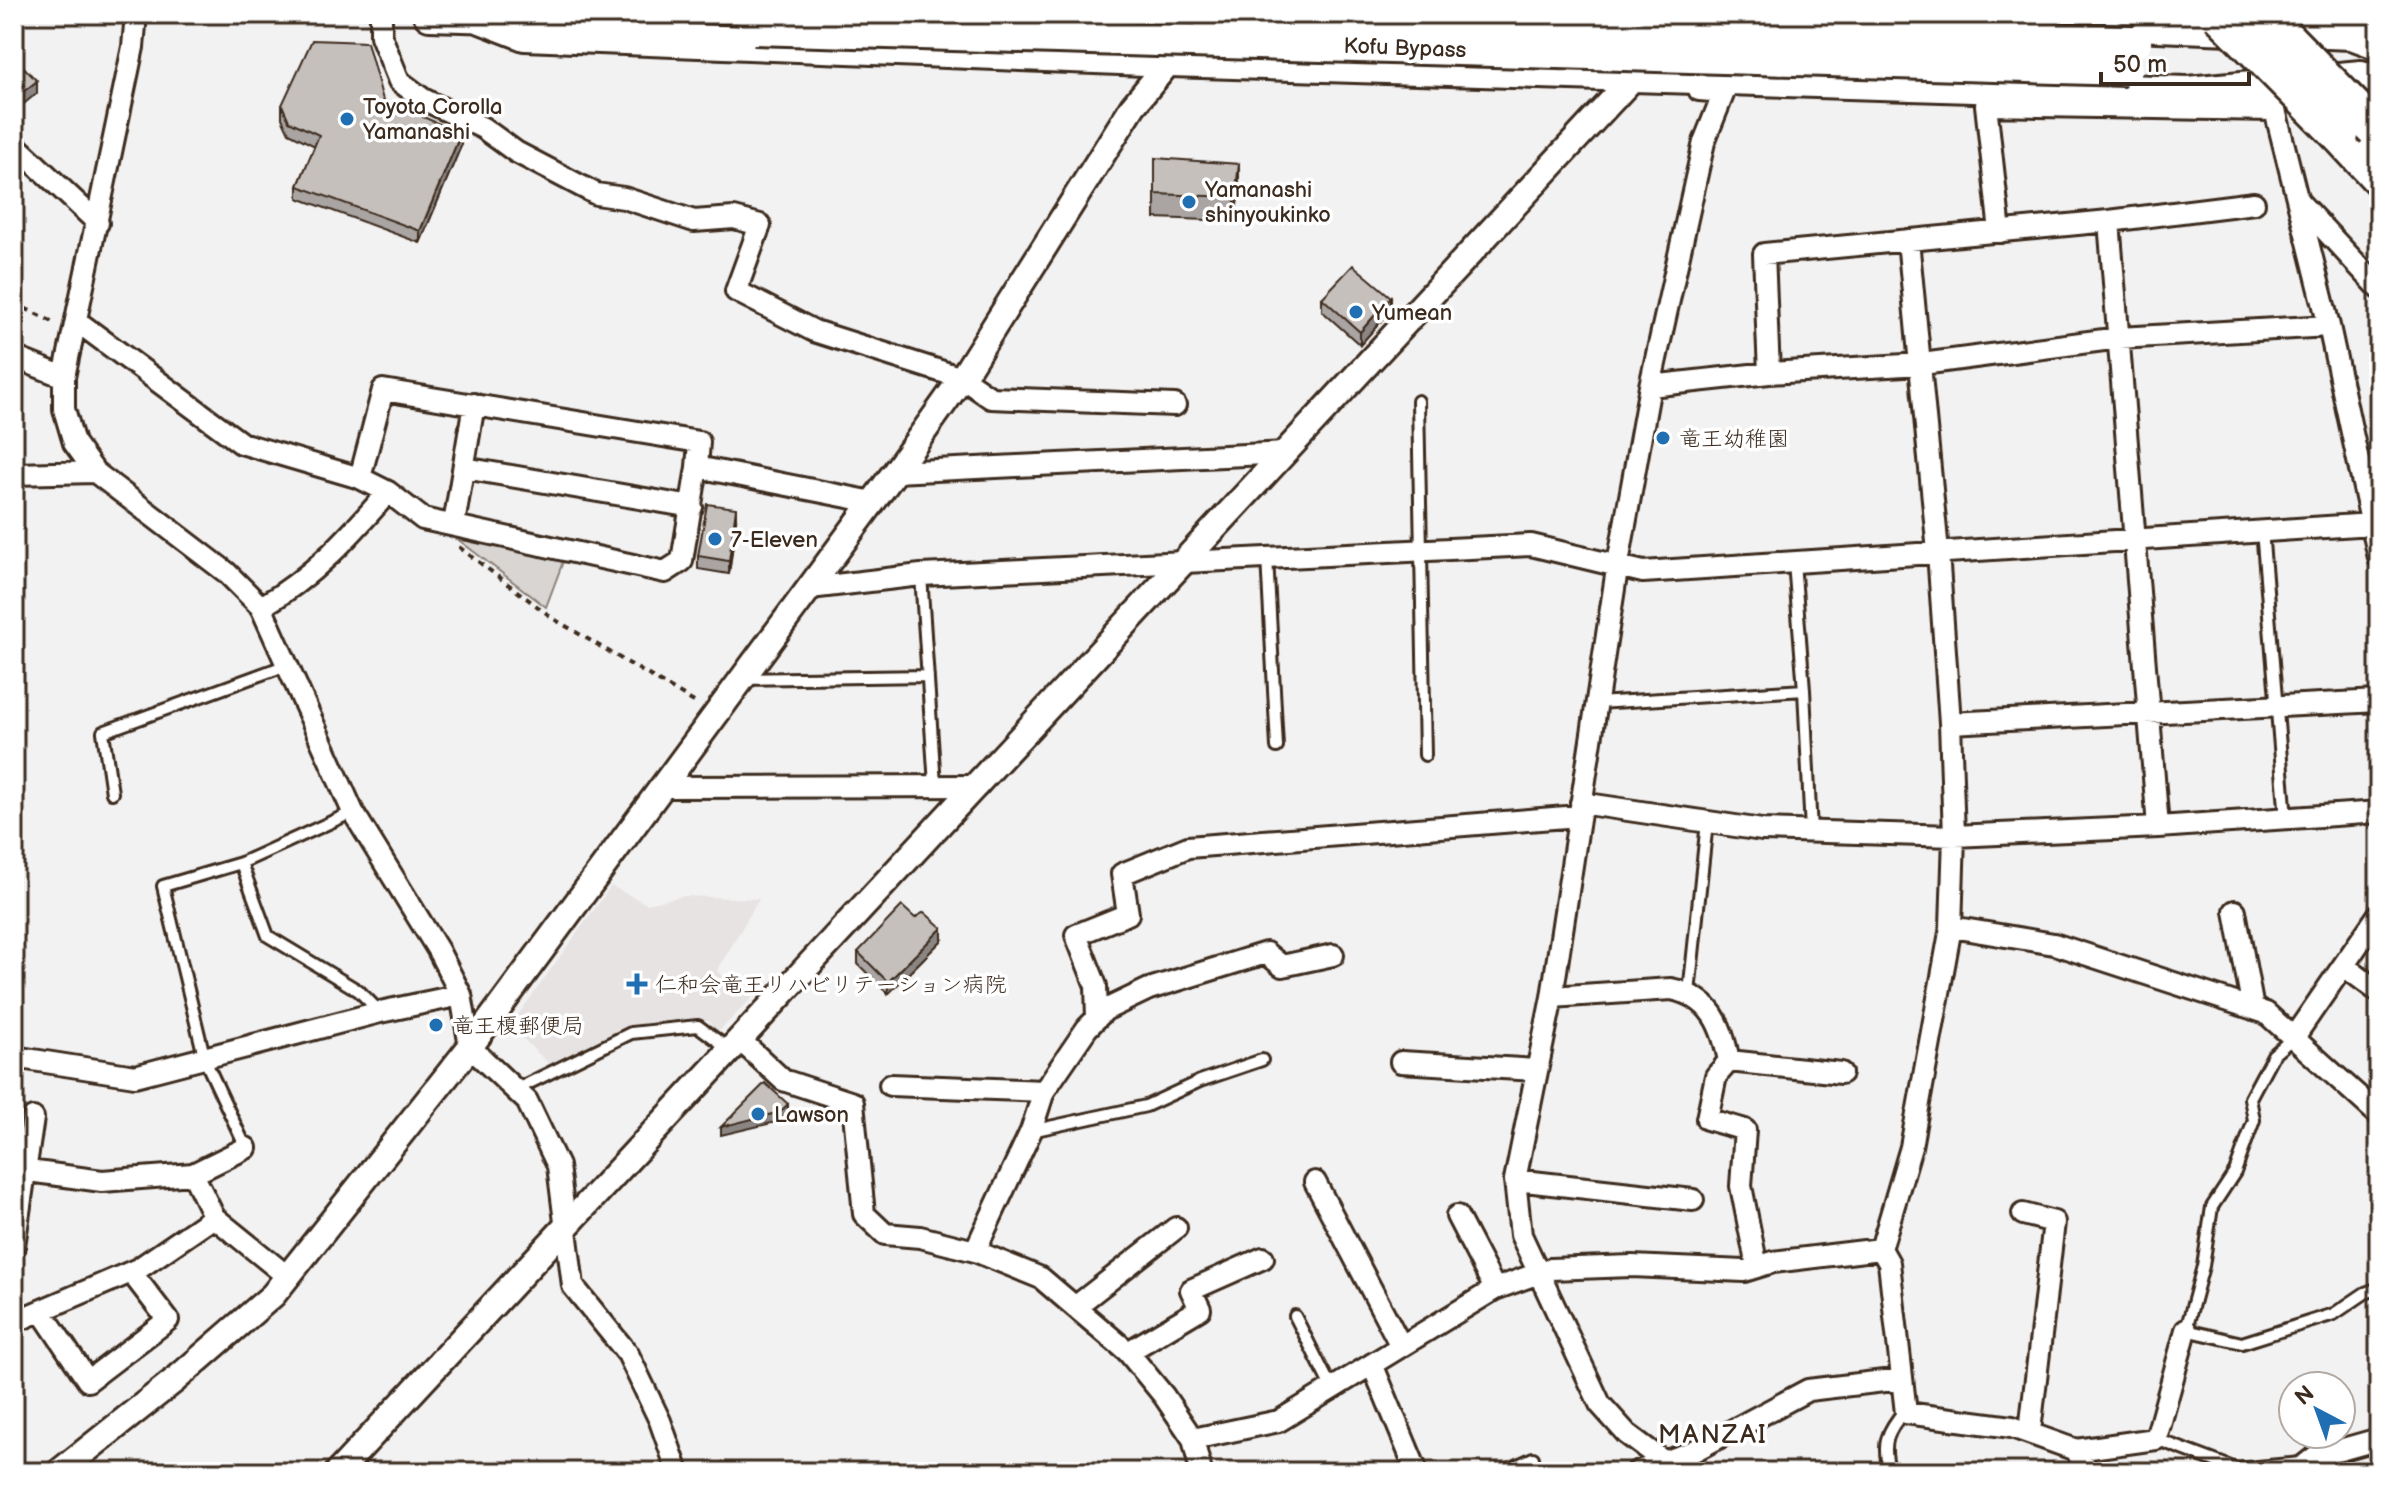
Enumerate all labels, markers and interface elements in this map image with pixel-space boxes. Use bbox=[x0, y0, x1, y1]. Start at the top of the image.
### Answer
street label: Kofu Bypass bbox=[1343, 33, 1467, 64]
scale bar bbox=[2101, 36, 2249, 86]
text: 50 m bbox=[2113, 50, 2167, 79]
place label: Toyota Corolla Yamanashi bbox=[362, 94, 502, 146]
marker: Toyota Corolla Yamanashi bbox=[338, 110, 356, 128]
place label: Yamanashi shinyoukinko bbox=[1204, 177, 1331, 229]
marker: Yamanashi shinyoukinko bbox=[1180, 193, 1198, 211]
place label: Yumean bbox=[1371, 300, 1452, 327]
marker: Yumean bbox=[1347, 303, 1365, 321]
place label: 竜王幼稚園 bbox=[1679, 426, 1789, 453]
marker: 竜王幼稚園 bbox=[1654, 429, 1672, 447]
place label: 7-Eleven bbox=[731, 527, 818, 554]
marker: 7-Eleven bbox=[706, 530, 724, 548]
place label: 仁和会竜王リハビリテーション病院 bbox=[655, 972, 1007, 999]
marker: 仁和会竜王リハビリテーション病院 bbox=[626, 973, 648, 995]
place label: 竜王榎郵便局 bbox=[452, 1013, 584, 1040]
marker: 竜王榎郵便局 bbox=[427, 1016, 445, 1034]
place label: Lawson bbox=[774, 1102, 849, 1129]
marker: Lawson bbox=[749, 1105, 767, 1123]
north arrow bbox=[2277, 1370, 2357, 1450]
text: N bbox=[2290, 1380, 2320, 1412]
district label: MANZAI bbox=[1658, 1420, 1768, 1451]

